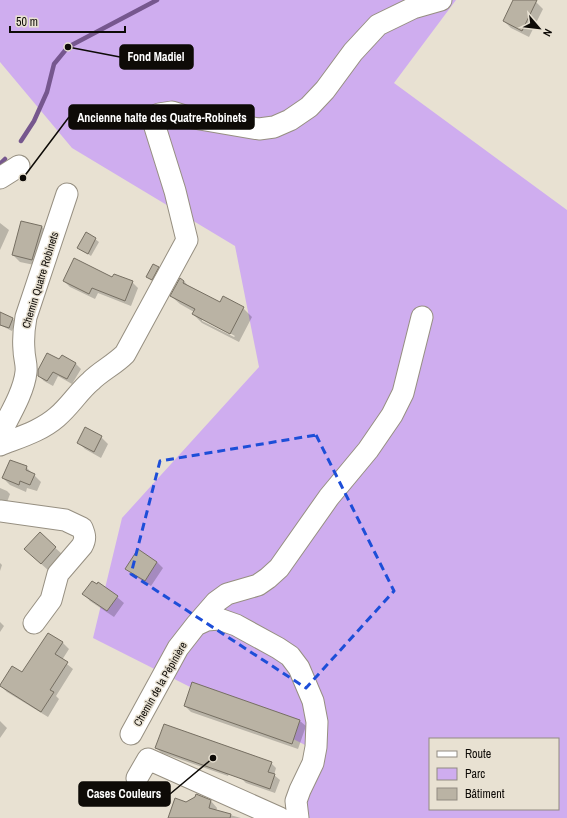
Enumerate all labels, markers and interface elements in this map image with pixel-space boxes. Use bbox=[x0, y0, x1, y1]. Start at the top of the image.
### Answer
scale bar bbox=[10, 8, 125, 34]
north arrow bbox=[519, 8, 559, 48]
text: 50 m bbox=[16, 14, 38, 30]
text: N bbox=[540, 27, 556, 39]
callout: Fond Madiel bbox=[120, 45, 193, 69]
text: Fond Madiel bbox=[128, 49, 185, 65]
callout: Ancienne halte des Quatre-Robinets bbox=[69, 105, 254, 129]
text: Ancienne halte des Quatre-Robinets bbox=[77, 110, 247, 126]
street label: Chemin Quatre Robinets bbox=[19, 230, 61, 330]
street label: Chemin de la Pépinière bbox=[130, 639, 190, 729]
legend bbox=[429, 738, 559, 810]
text: Route bbox=[465, 746, 491, 762]
text: Parc bbox=[465, 766, 485, 782]
callout: Cases Couleurs bbox=[79, 782, 170, 806]
text: Cases Couleurs bbox=[87, 786, 162, 802]
text: Bâtiment bbox=[465, 786, 505, 802]

